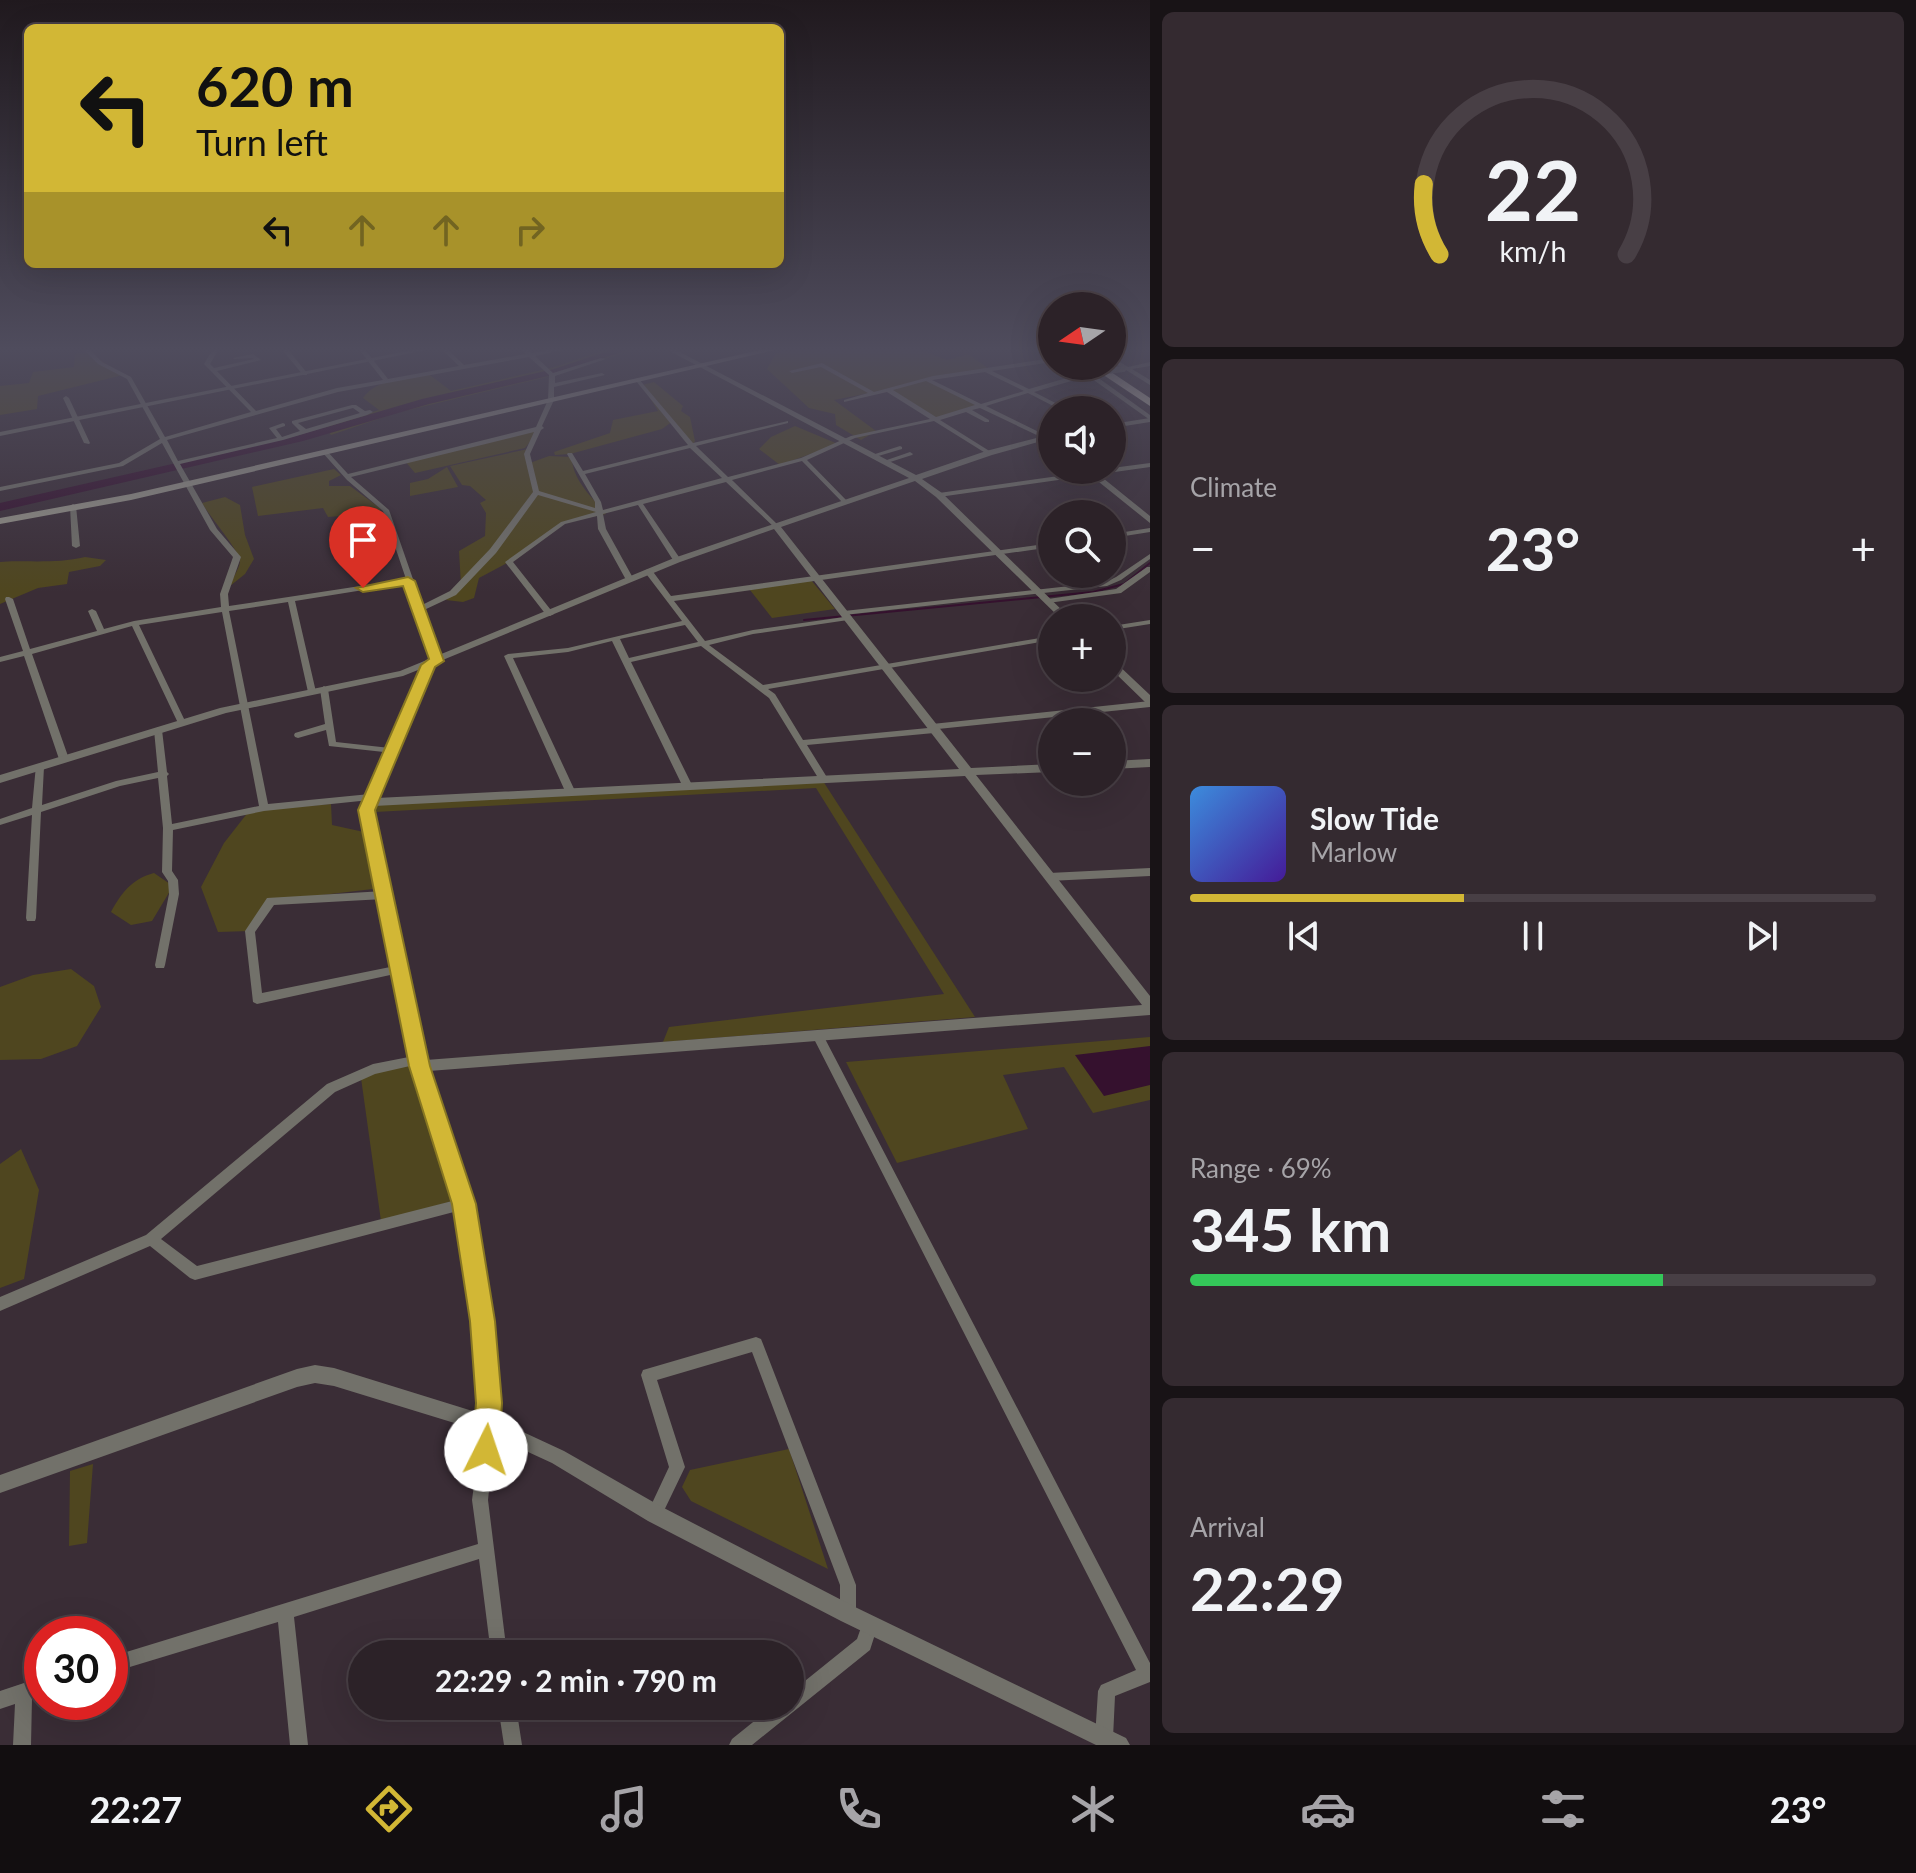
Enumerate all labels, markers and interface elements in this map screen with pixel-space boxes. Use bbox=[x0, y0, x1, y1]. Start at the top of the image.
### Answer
text: 620 m bbox=[196, 52, 354, 119]
icon: left bbox=[64, 56, 168, 160]
text: Turn left bbox=[196, 120, 328, 164]
text: 22 bbox=[1485, 139, 1581, 239]
icon: left bbox=[256, 208, 300, 252]
icon: ahead bbox=[340, 208, 384, 252]
icon: ahead bbox=[424, 208, 468, 252]
icon: right bbox=[508, 208, 552, 252]
text: km/h bbox=[1500, 234, 1566, 268]
north arrow bbox=[1038, 292, 1126, 380]
map controls bbox=[1038, 292, 1126, 796]
button: sound bbox=[1038, 396, 1126, 484]
text: Climate bbox=[1190, 471, 1277, 503]
button: search bbox=[1038, 500, 1126, 588]
pin bbox=[329, 506, 397, 588]
text: 23° bbox=[1486, 512, 1580, 584]
icon: arrive bbox=[341, 518, 385, 562]
text: − bbox=[1190, 522, 1216, 574]
text: + bbox=[1850, 522, 1876, 574]
button: + bbox=[1038, 604, 1126, 692]
button: − bbox=[1038, 708, 1126, 796]
text: Slow Tide bbox=[1310, 800, 1439, 836]
text: Marlow bbox=[1310, 836, 1397, 868]
icon: previous bbox=[1282, 914, 1326, 958]
icon: pause bbox=[1511, 914, 1555, 958]
icon: next bbox=[1740, 914, 1784, 958]
text: Range · 69% bbox=[1190, 1152, 1332, 1184]
text: 345 km bbox=[1190, 1193, 1391, 1265]
position arrow bbox=[444, 1408, 528, 1492]
text: Arrival bbox=[1190, 1511, 1265, 1543]
text: 22:29 bbox=[1190, 1552, 1345, 1624]
speed limit sign: 30 bbox=[24, 1616, 128, 1720]
text: 22:29 · 2 min · 790 m bbox=[435, 1662, 717, 1698]
icon: directions bbox=[361, 1781, 417, 1837]
icon: music bbox=[596, 1781, 652, 1837]
icon: phone bbox=[831, 1781, 887, 1837]
icon: climate bbox=[1065, 1781, 1121, 1837]
icon: car bbox=[1300, 1781, 1356, 1837]
icon: filters bbox=[1535, 1781, 1591, 1837]
text: 22:27 bbox=[89, 1787, 182, 1831]
text: 23° bbox=[1770, 1787, 1826, 1831]

